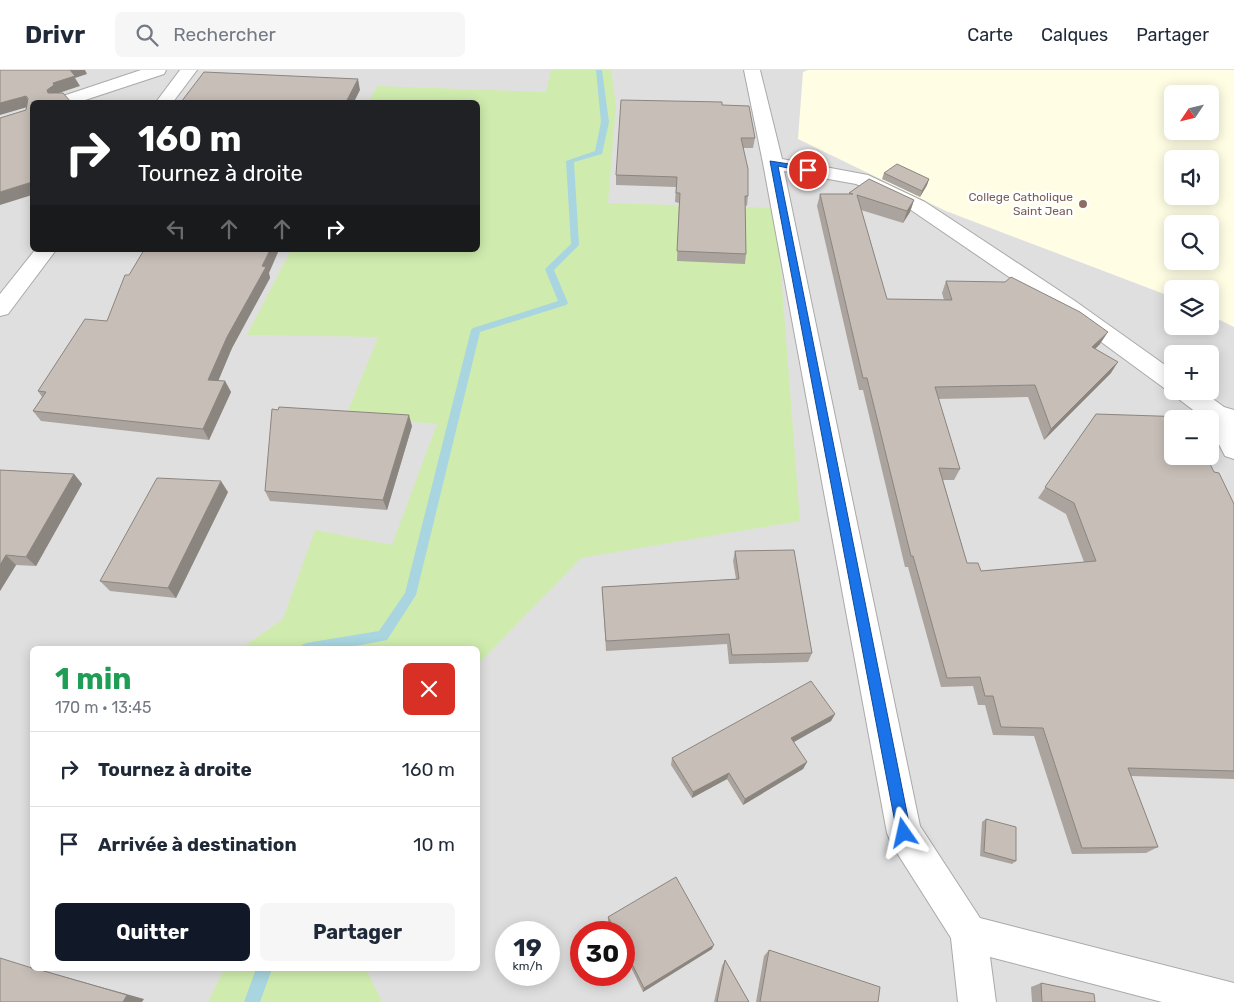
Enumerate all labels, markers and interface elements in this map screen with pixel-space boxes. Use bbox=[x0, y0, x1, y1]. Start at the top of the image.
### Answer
search box bbox=[115, 12, 465, 57]
text: Drivr bbox=[25, 21, 85, 49]
icon: search bbox=[133, 21, 161, 49]
text: Rechercher bbox=[173, 23, 276, 46]
text: Carte bbox=[967, 24, 1013, 46]
text: Calques bbox=[1041, 24, 1108, 46]
text: Partager bbox=[1136, 24, 1209, 46]
north arrow bbox=[1164, 85, 1219, 140]
map controls bbox=[1164, 85, 1219, 465]
text: 160 m bbox=[138, 118, 242, 160]
icon: right bbox=[55, 120, 120, 185]
pin bbox=[787, 149, 829, 191]
button: sound bbox=[1164, 150, 1219, 205]
icon: arrive bbox=[794, 156, 822, 184]
text: Tournez à droite bbox=[138, 160, 303, 187]
place label: College Catholique Saint Jean bbox=[968, 190, 1073, 218]
marker: College Catholique Saint Jean bbox=[1077, 198, 1089, 210]
icon: left bbox=[162, 215, 190, 243]
icon: ahead bbox=[215, 215, 243, 243]
icon: ahead bbox=[268, 215, 296, 243]
icon: right bbox=[321, 215, 349, 243]
button: search bbox=[1164, 215, 1219, 270]
button: layers bbox=[1164, 280, 1219, 335]
button: + bbox=[1164, 345, 1219, 400]
button: − bbox=[1164, 410, 1219, 465]
text: 1 min bbox=[55, 661, 132, 697]
button: close bbox=[403, 663, 455, 715]
text: 170 m · 13:45 bbox=[55, 698, 151, 717]
icon: right bbox=[55, 755, 83, 783]
text: Tournez à droite bbox=[98, 758, 252, 781]
text: 160 m bbox=[402, 758, 455, 781]
position arrow bbox=[877, 806, 929, 858]
icon: arrive bbox=[55, 830, 83, 858]
text: Arrivée à destination bbox=[98, 833, 297, 856]
text: 10 m bbox=[413, 833, 455, 856]
button: Quitter bbox=[55, 903, 250, 961]
button: Partager bbox=[260, 903, 455, 961]
speed limit sign: 30 bbox=[570, 921, 635, 986]
text: 19 bbox=[513, 933, 542, 962]
text: km/h bbox=[513, 959, 542, 973]

